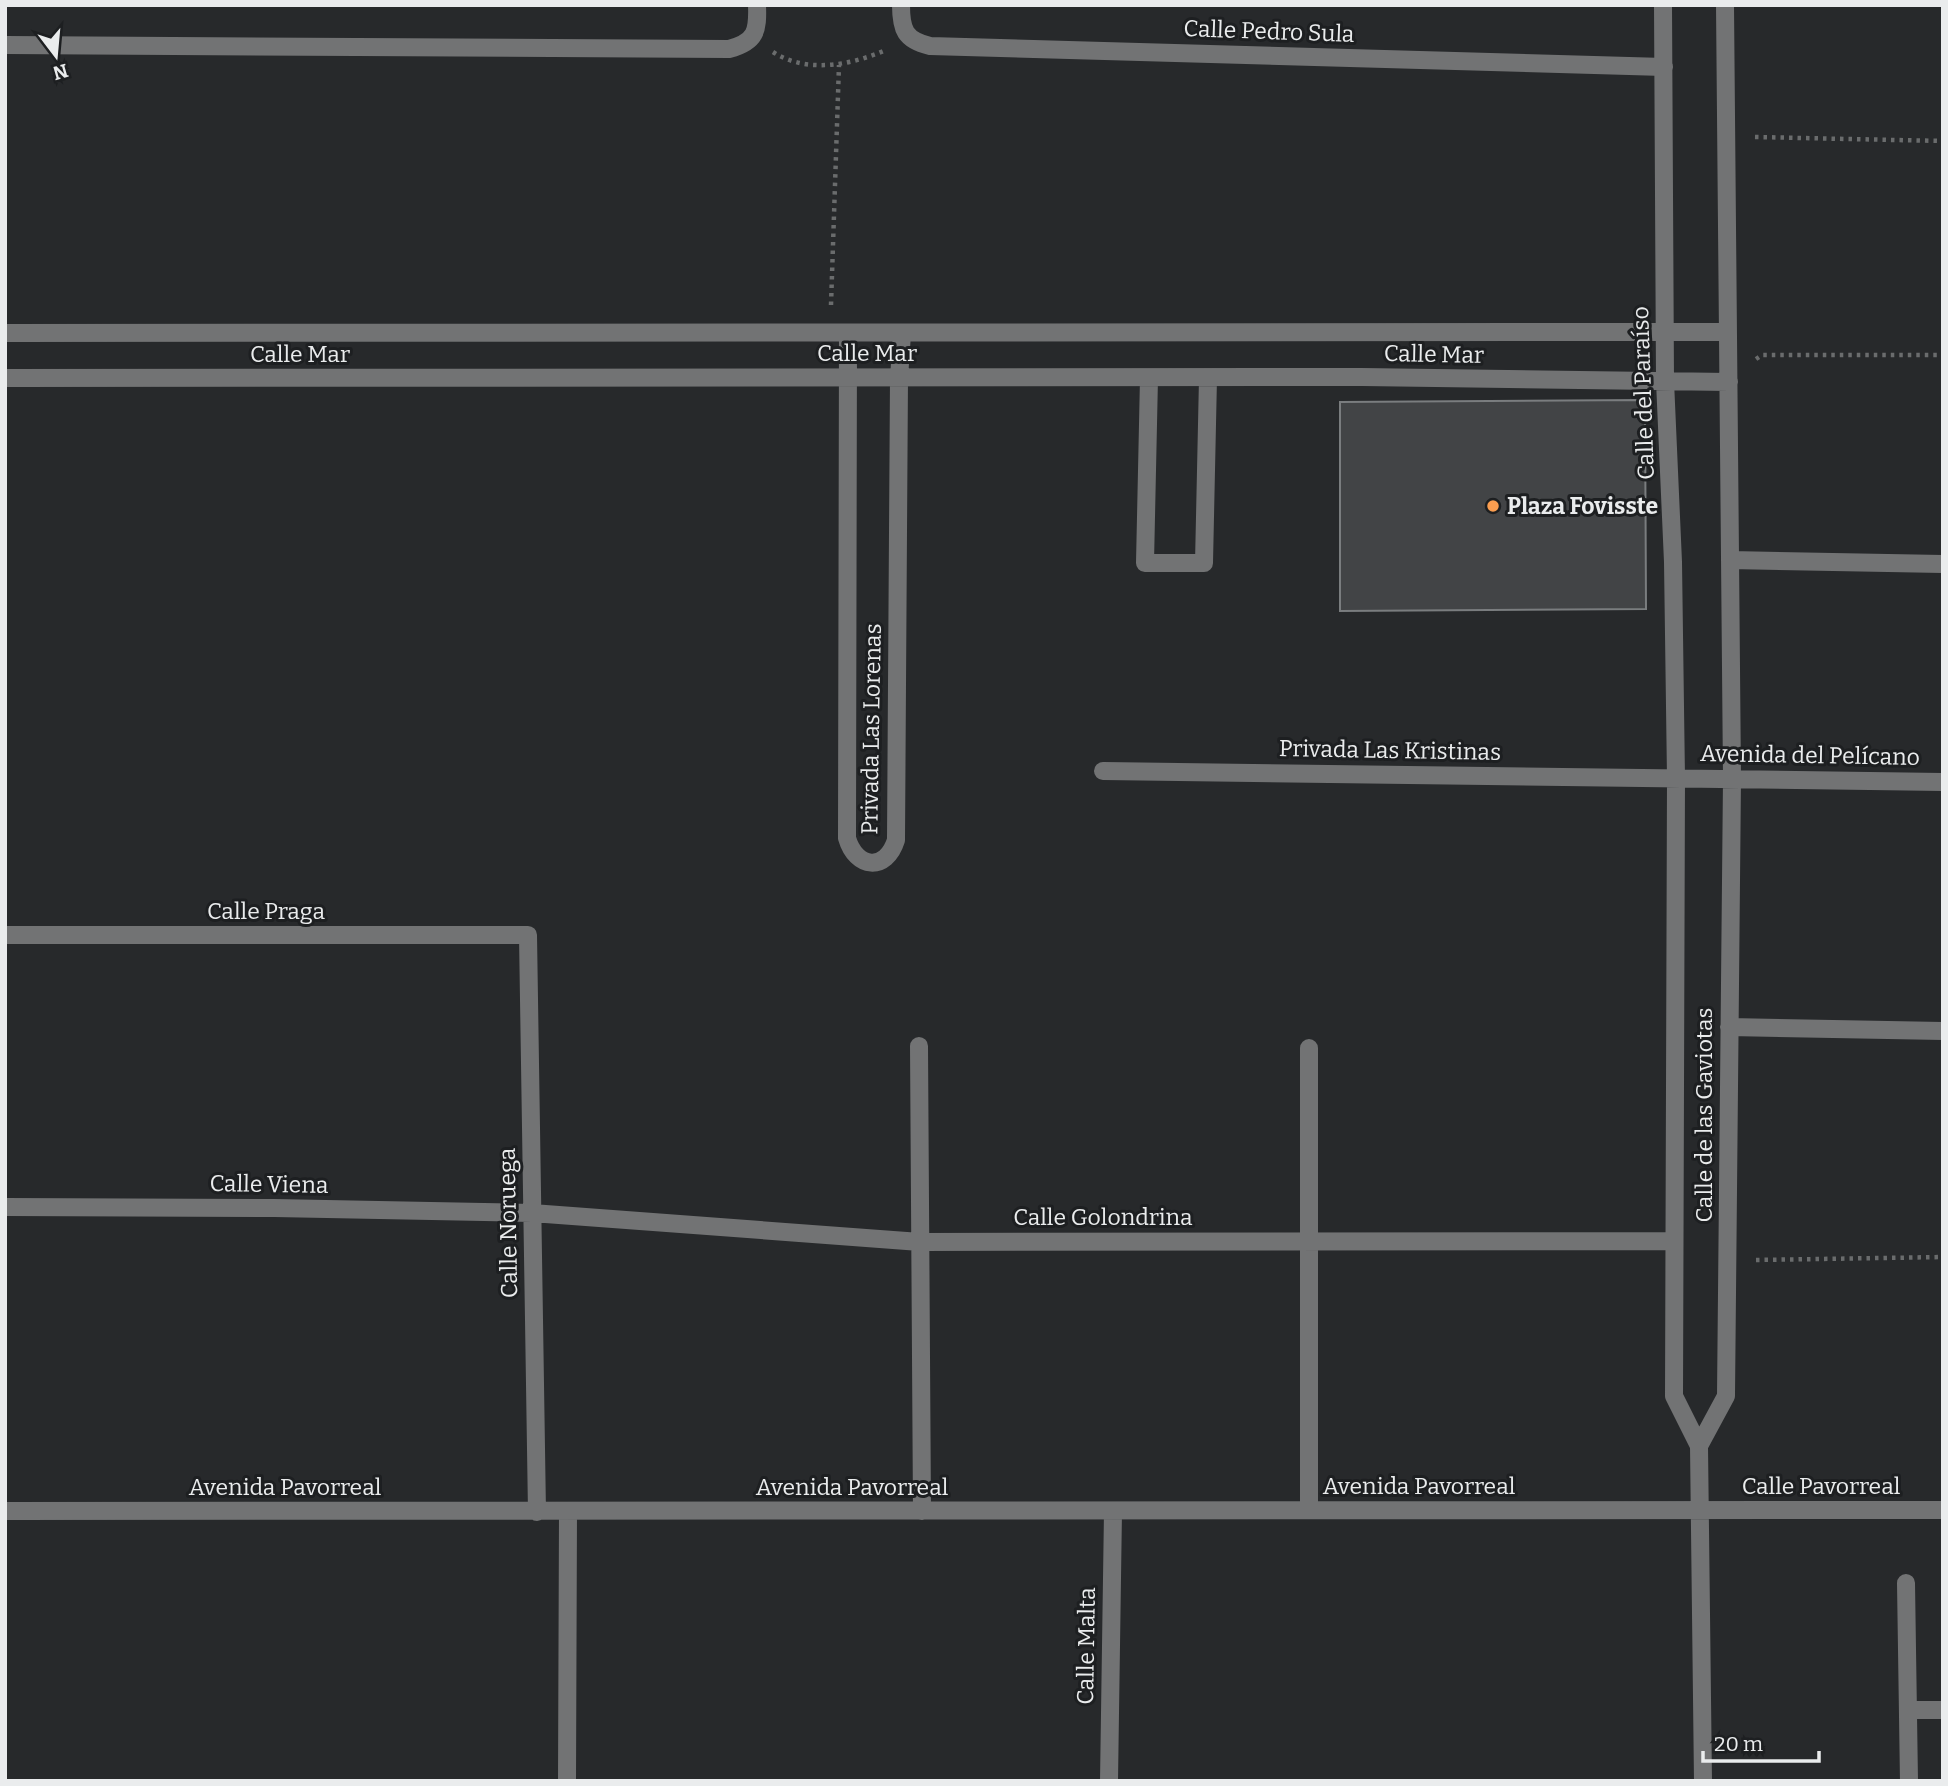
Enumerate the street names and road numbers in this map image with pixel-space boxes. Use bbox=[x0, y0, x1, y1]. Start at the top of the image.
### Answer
street label: Calle Pedro Sula bbox=[1183, 14, 1355, 48]
street label: Calle del Paraíso bbox=[1626, 306, 1660, 480]
street label: Calle Mar bbox=[817, 339, 917, 367]
street label: Calle Mar bbox=[1384, 339, 1484, 369]
street label: Calle Mar bbox=[250, 340, 350, 368]
street label: Privada Las Lorenas bbox=[855, 623, 887, 835]
street label: Privada Las Kristinas bbox=[1279, 734, 1501, 766]
street label: Avenida del Pelícano bbox=[1700, 739, 1920, 771]
street label: Calle Praga bbox=[207, 897, 325, 925]
street label: Calle de las Gaviotas bbox=[1690, 1007, 1718, 1223]
street label: Calle Noruega bbox=[493, 1147, 523, 1298]
street label: Calle Viena bbox=[209, 1169, 329, 1199]
street label: Calle Golondrina bbox=[1013, 1203, 1193, 1231]
street label: Avenida Pavorreal bbox=[1323, 1472, 1516, 1500]
street label: Calle Pavorreal bbox=[1742, 1472, 1901, 1500]
street label: Avenida Pavorreal bbox=[189, 1473, 382, 1501]
street label: Avenida Pavorreal bbox=[756, 1473, 949, 1501]
street label: Calle Malta bbox=[1071, 1587, 1101, 1705]

